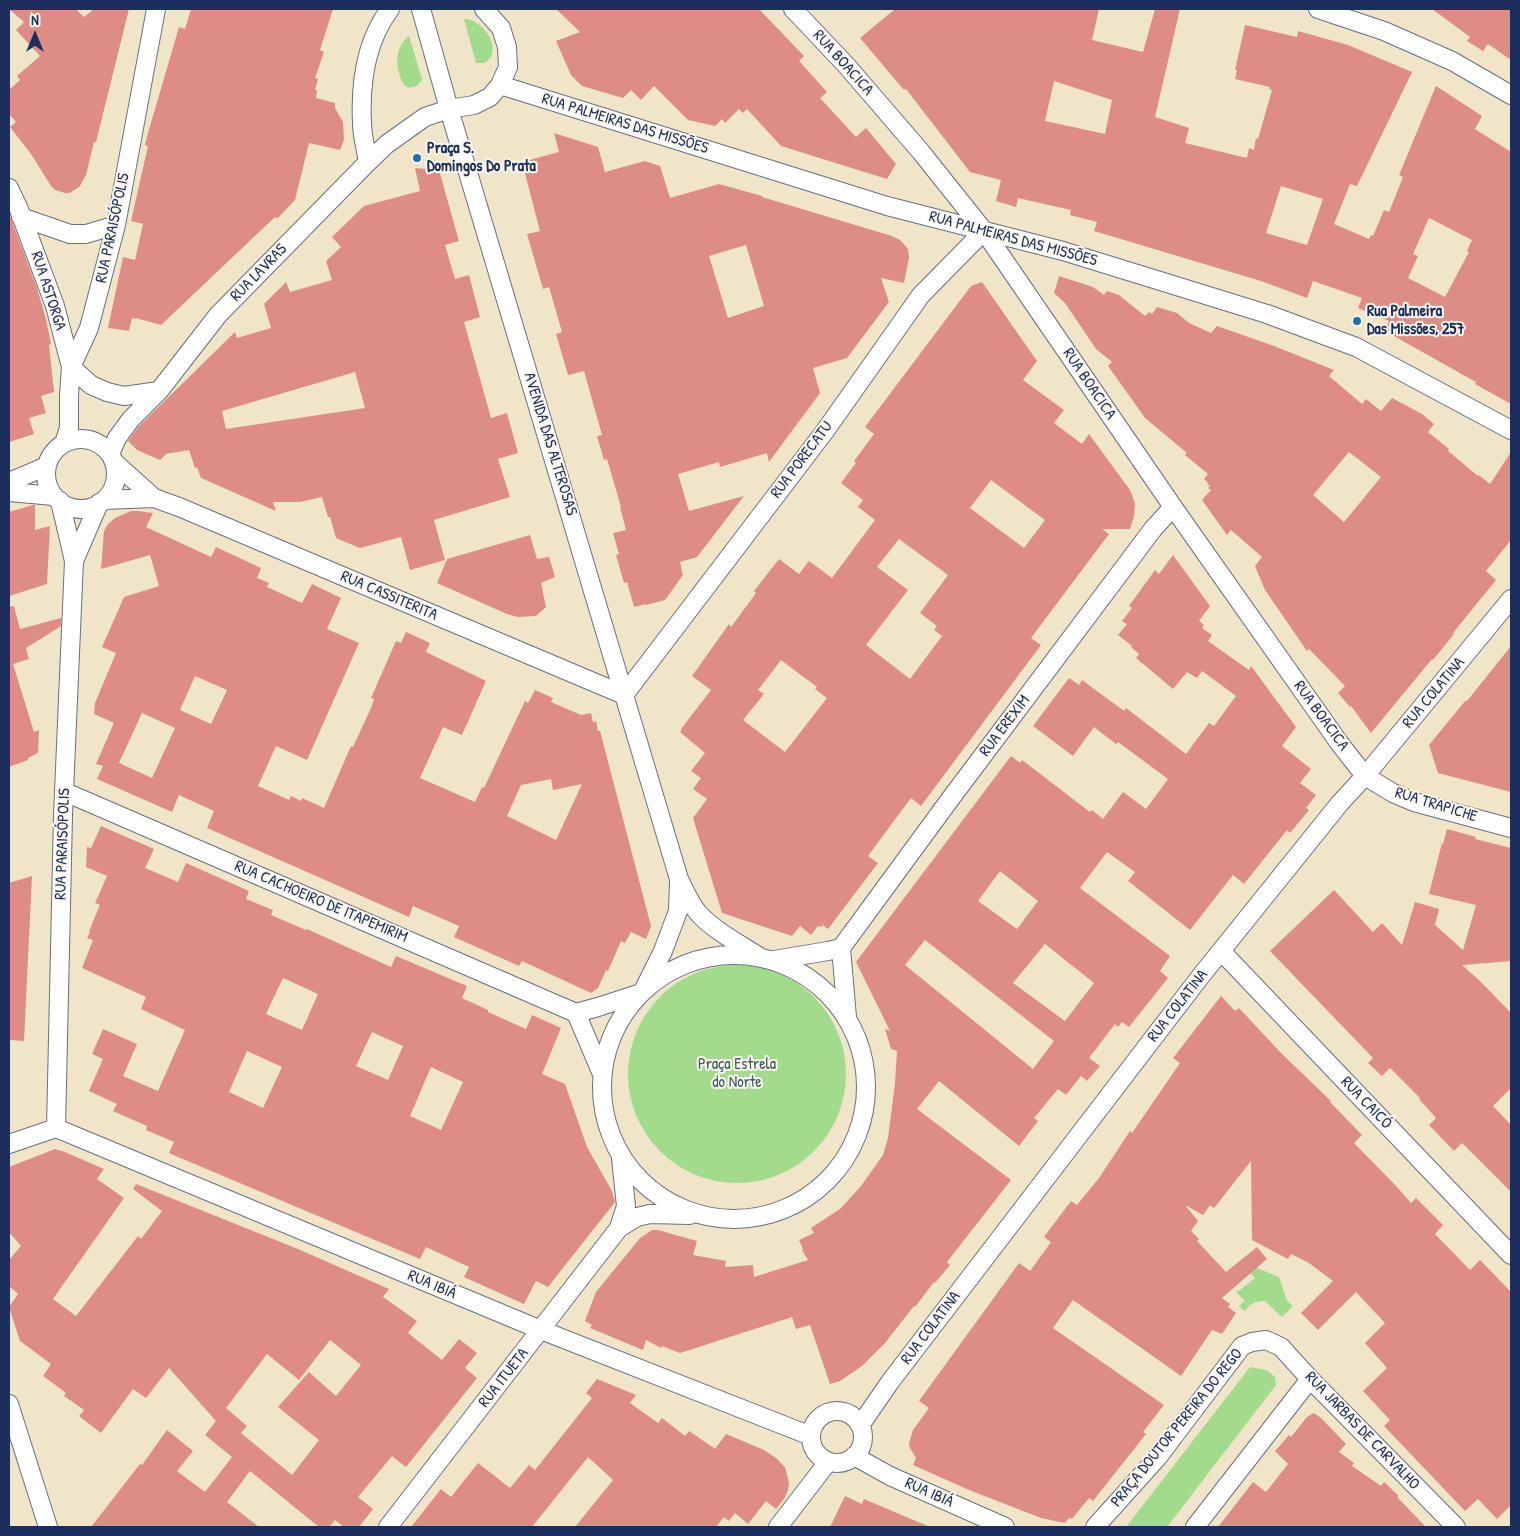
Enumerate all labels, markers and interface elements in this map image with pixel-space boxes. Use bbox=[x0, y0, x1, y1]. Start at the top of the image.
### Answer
north arrow bbox=[10, 10, 60, 60]
text: N bbox=[31, 10, 39, 29]
street label: RUA BOACICA bbox=[809, 26, 877, 100]
street label: RUA PALMEIRAS DAS MISSÕES bbox=[539, 90, 711, 158]
place label: Praça S. Domingos Do Prata bbox=[427, 139, 536, 177]
marker: Praça S. Domingos Do Prata bbox=[411, 152, 423, 164]
street label: RUA PARAISÓPOLIS bbox=[92, 171, 134, 285]
street label: RUA PALMEIRAS DAS MISSÕES bbox=[927, 207, 1099, 271]
street label: RUA LAVRAS bbox=[227, 240, 291, 306]
street label: RUA ASTORGA bbox=[26, 249, 70, 333]
place label: Rua Palmeira Das Missões, 257 bbox=[1367, 302, 1464, 340]
marker: Rua Palmeira Das Missões, 257 bbox=[1351, 315, 1363, 327]
street label: RUA BOACICA bbox=[1058, 345, 1120, 423]
street label: AVENIDA DAS ALTEROSAS bbox=[519, 370, 581, 518]
street label: RUA PORECATU bbox=[767, 418, 837, 502]
street label: RUA CASSITERITA bbox=[338, 567, 440, 625]
street label: RUA COLATINA bbox=[1399, 654, 1469, 732]
street label: RUA BOACICA bbox=[1289, 677, 1353, 755]
street label: RUA EREXIM bbox=[976, 692, 1034, 760]
street label: RUA TRAPICHE bbox=[1393, 783, 1479, 827]
street label: RUA PARAISÓPOLIS bbox=[51, 788, 75, 900]
street label: RUA CACHOEIRO DE ITAPEMIRIM bbox=[232, 857, 410, 947]
street label: RUA COLATINA bbox=[1144, 966, 1212, 1046]
park label: Praça Estrela do Norte bbox=[698, 1055, 776, 1093]
street label: RUA CAICÓ bbox=[1336, 1073, 1396, 1133]
street label: RUA IBIÁ bbox=[405, 1266, 459, 1304]
street label: RUA COLATINA bbox=[897, 1288, 965, 1368]
street label: RUA ITUETA bbox=[475, 1345, 533, 1411]
street label: PRAÇA DOUTOR PEREIRA DO REGO bbox=[1107, 1345, 1247, 1511]
street label: RUA JARBAS DE CARVALHO bbox=[1301, 1368, 1423, 1494]
street label: RUA IBIÁ bbox=[902, 1474, 956, 1512]

